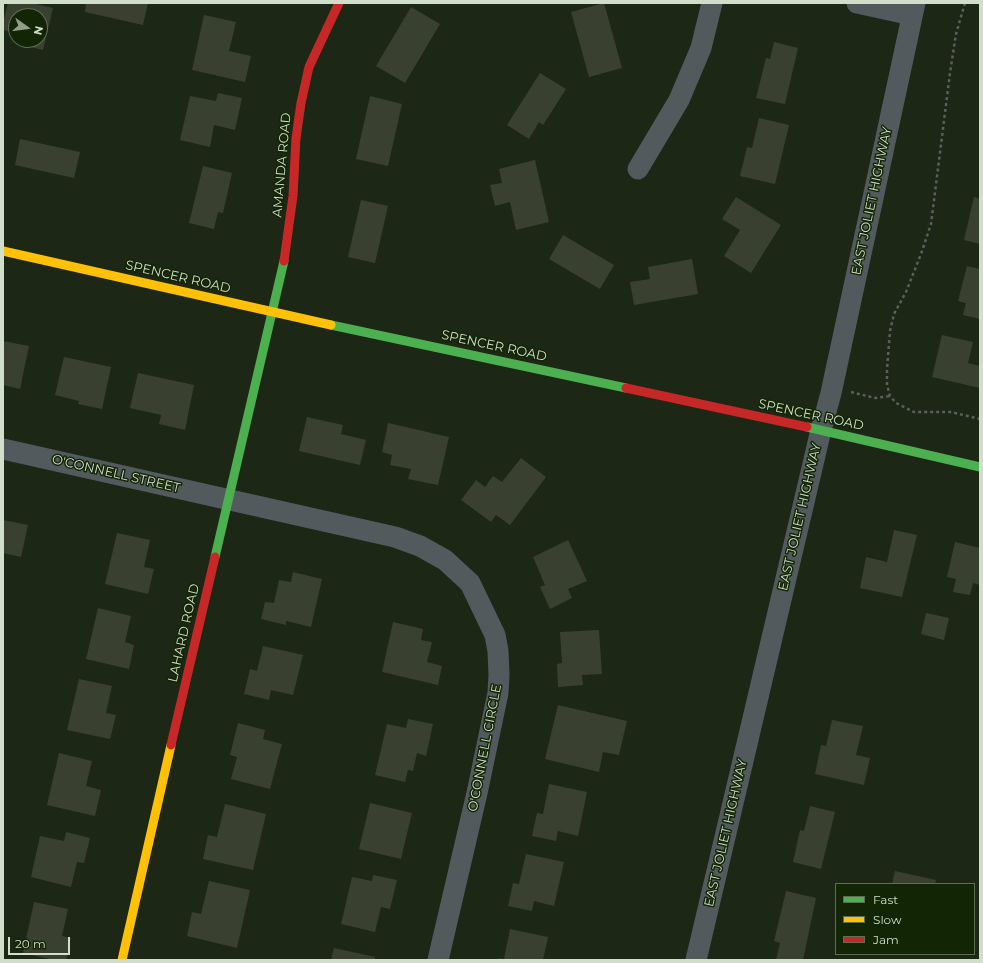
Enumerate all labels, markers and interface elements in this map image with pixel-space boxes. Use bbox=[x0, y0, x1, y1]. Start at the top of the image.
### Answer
north arrow bbox=[8, 8, 48, 48]
text: N bbox=[31, 25, 47, 37]
street label: AMANDA ROAD bbox=[270, 112, 294, 218]
street label: EAST JOLIET HIGHWAY bbox=[849, 125, 895, 277]
street label: SPENCER ROAD bbox=[124, 257, 232, 297]
street label: SPENCER ROAD bbox=[440, 327, 548, 365]
street label: SPENCER ROAD bbox=[757, 396, 865, 434]
street label: EAST JOLIET HIGHWAY bbox=[775, 442, 825, 592]
street label: O'CONNELL STREET bbox=[50, 452, 182, 496]
street label: LAHARD ROAD bbox=[165, 582, 203, 684]
street label: O'CONNELL CIRCLE bbox=[465, 683, 505, 813]
street label: EAST JOLIET HIGHWAY bbox=[701, 758, 751, 908]
legend bbox=[835, 883, 975, 955]
text: Fast bbox=[873, 892, 898, 907]
text: Slow bbox=[873, 912, 902, 927]
scale bar bbox=[10, 929, 72, 955]
text: Jam bbox=[873, 932, 899, 947]
text: 20 m bbox=[15, 936, 46, 951]

